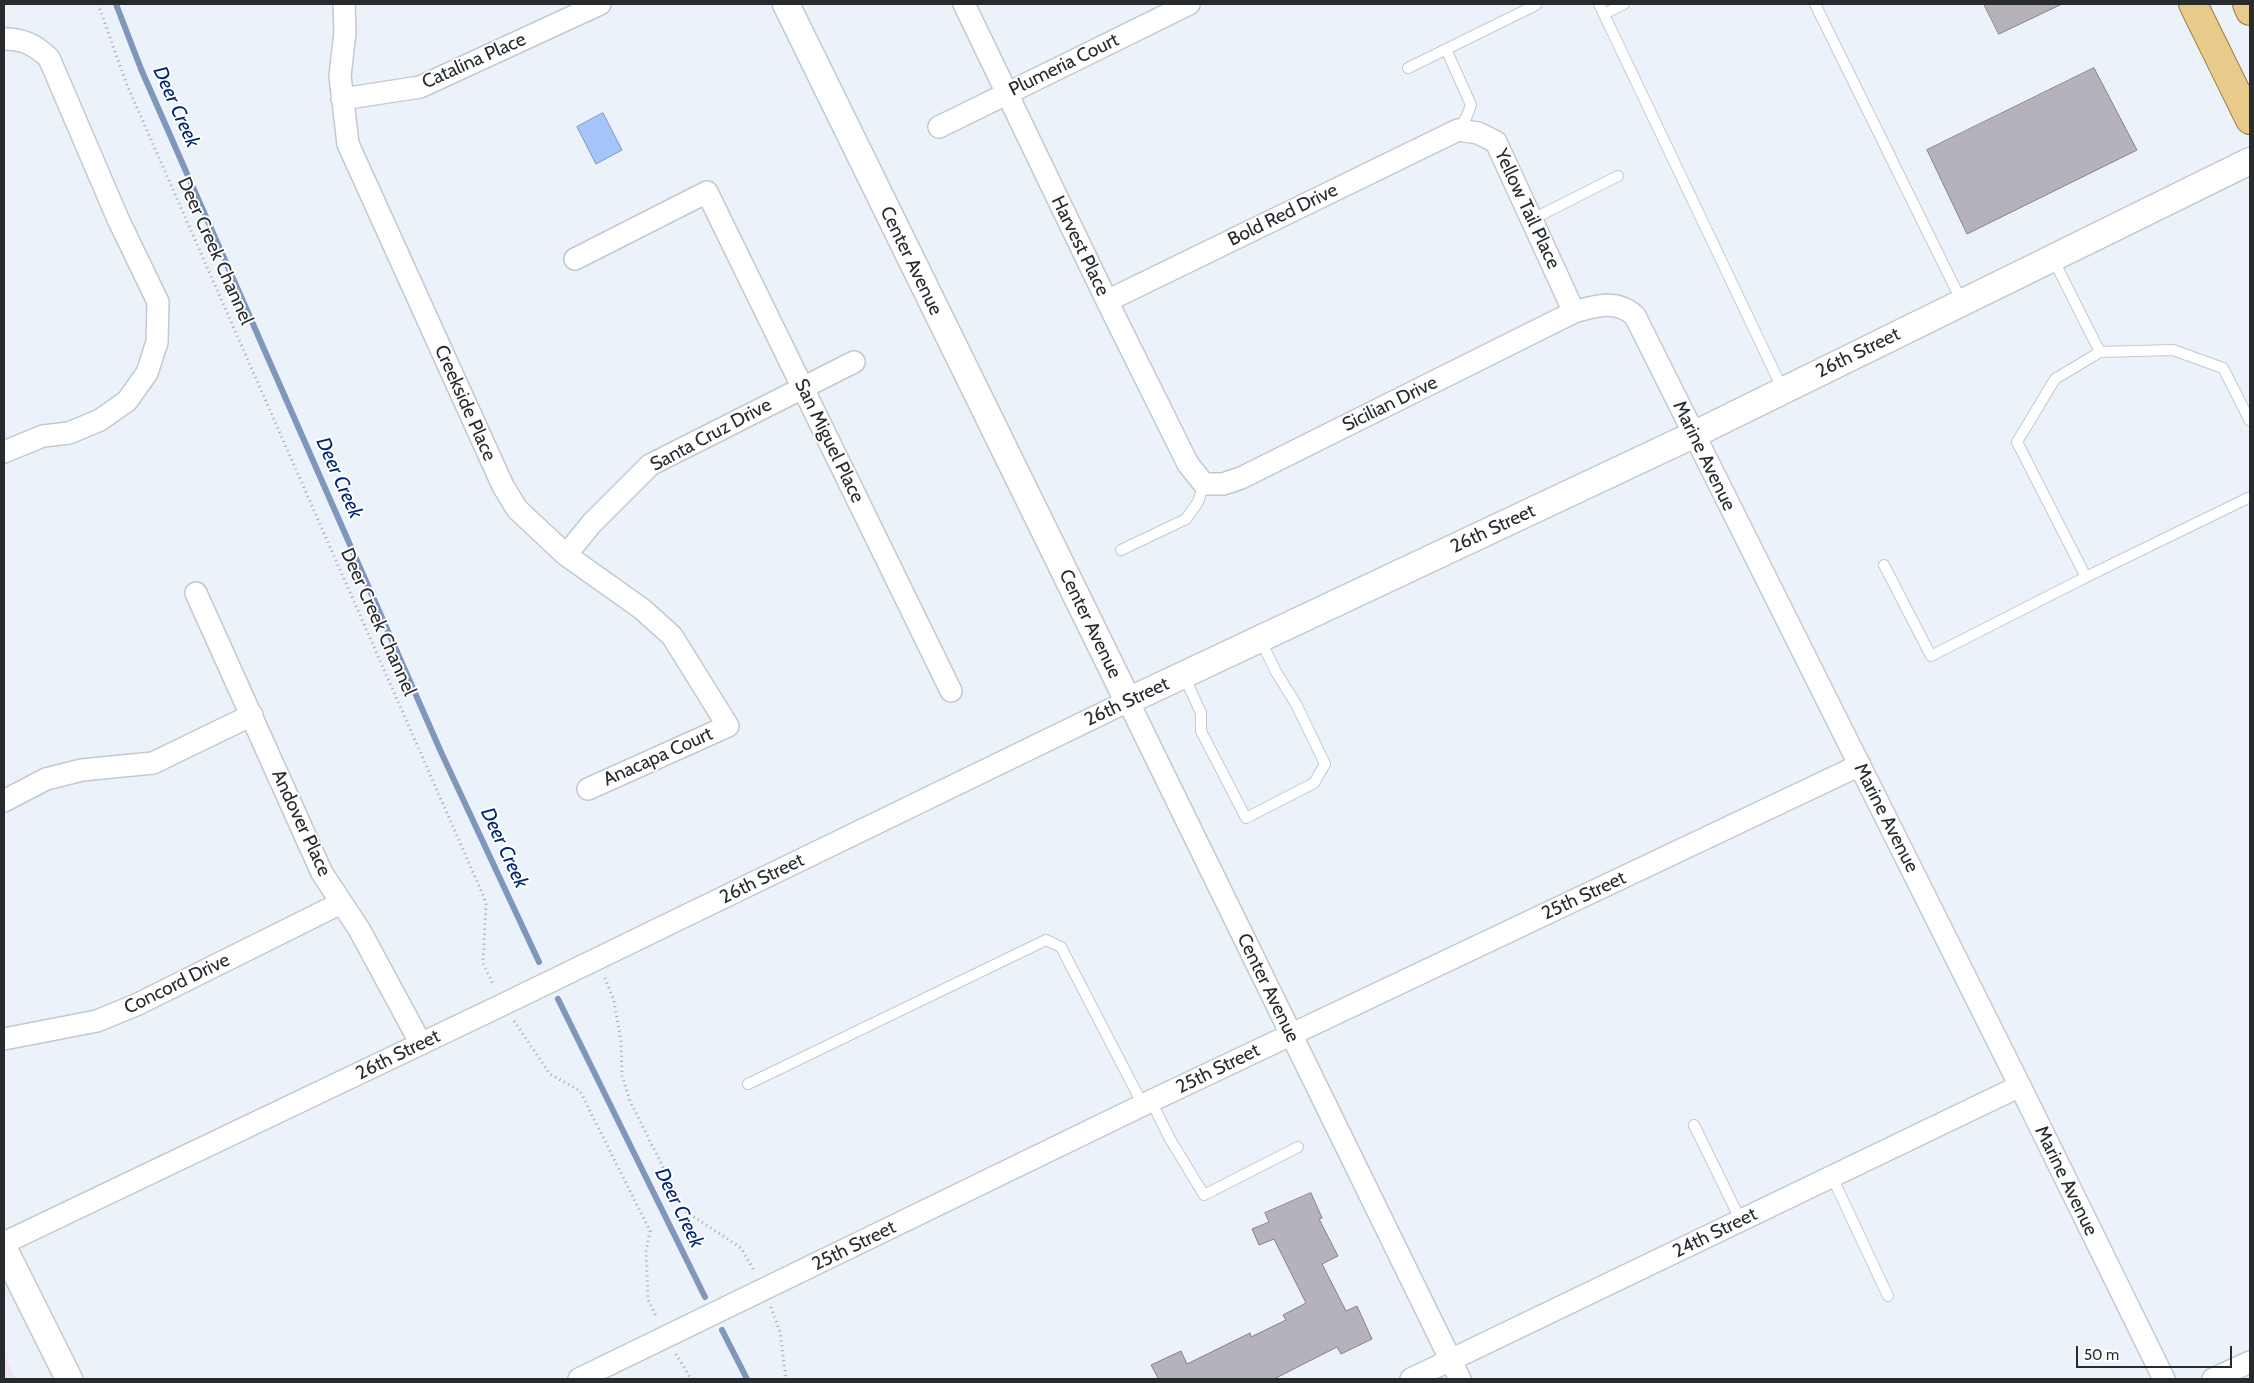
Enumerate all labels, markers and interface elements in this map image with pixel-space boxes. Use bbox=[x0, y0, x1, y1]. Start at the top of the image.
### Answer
street label: Catalina Place bbox=[419, 28, 529, 94]
street label: Plumeria Court bbox=[1005, 29, 1123, 101]
water label: Deer Creek bbox=[148, 63, 204, 151]
street label: Yellow Tail Place bbox=[1489, 145, 1565, 273]
street label: Deer Creek Channel bbox=[172, 173, 258, 329]
street label: Bold Red Drive bbox=[1224, 179, 1342, 251]
street label: Harvest Place bbox=[1046, 192, 1114, 300]
street label: Center Avenue bbox=[875, 203, 947, 319]
street label: 26th Street bbox=[1812, 323, 1904, 383]
street label: Creekside Place bbox=[429, 342, 501, 464]
street label: Sicilian Drive bbox=[1339, 371, 1441, 437]
street label: San Miguel Place bbox=[789, 375, 869, 507]
street label: Santa Cruz Drive bbox=[647, 394, 775, 476]
street label: Marine Avenue bbox=[1668, 397, 1740, 515]
water label: Deer Creek bbox=[311, 434, 367, 522]
street label: 26th Street bbox=[1447, 500, 1539, 558]
street label: Deer Creek Channel bbox=[335, 544, 421, 700]
street label: Center Avenue bbox=[1054, 566, 1126, 682]
street label: 26th Street bbox=[1081, 673, 1173, 731]
street label: Anacapa Court bbox=[600, 723, 716, 791]
street label: Marine Avenue bbox=[1849, 760, 1923, 876]
street label: Andover Place bbox=[266, 766, 336, 880]
water label: Deer Creek bbox=[475, 804, 533, 892]
street label: 26th Street bbox=[716, 849, 808, 909]
street label: 25th Street bbox=[1538, 867, 1630, 925]
street label: Center Avenue bbox=[1232, 930, 1304, 1046]
street label: Concord Drive bbox=[120, 949, 234, 1019]
street label: 26th Street bbox=[352, 1025, 444, 1085]
street label: 25th Street bbox=[1173, 1039, 1263, 1099]
street label: Marine Avenue bbox=[2030, 1122, 2102, 1240]
water label: Deer Creek bbox=[649, 1164, 709, 1252]
street label: 24th Street bbox=[1669, 1203, 1761, 1263]
street label: 25th Street bbox=[809, 1216, 899, 1276]
scale bar bbox=[2079, 1336, 2235, 1368]
text: 50 m bbox=[2084, 1346, 2119, 1364]

